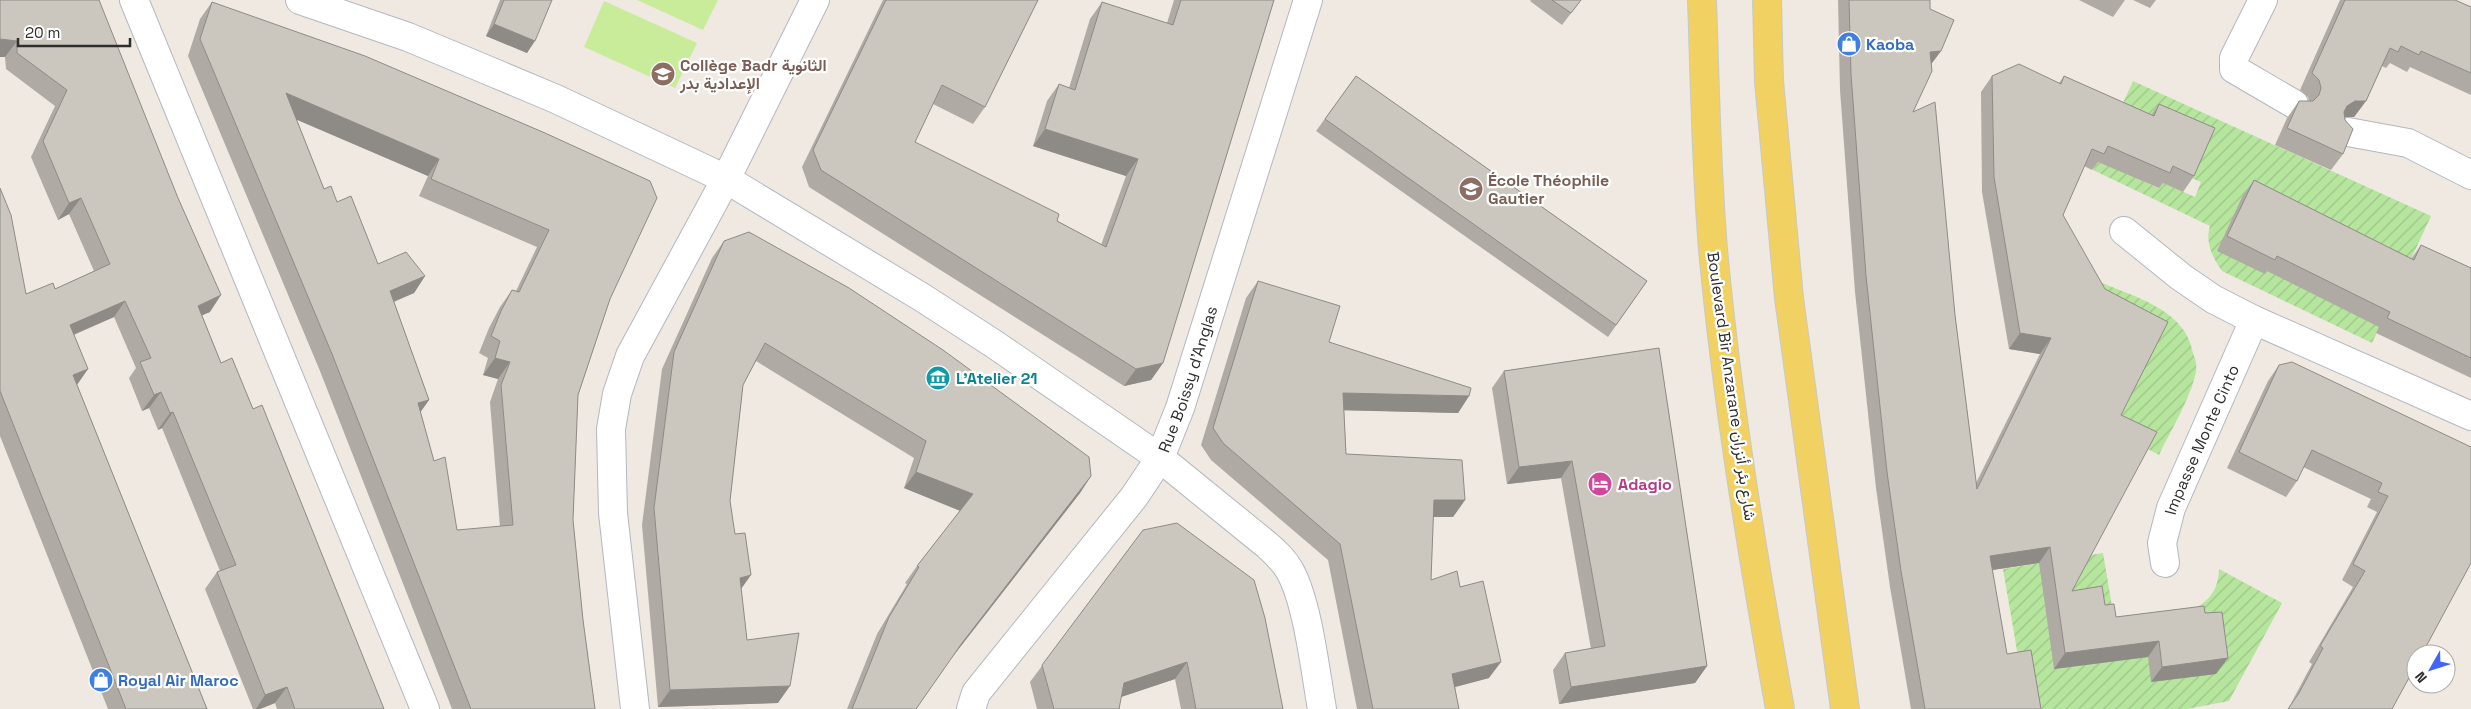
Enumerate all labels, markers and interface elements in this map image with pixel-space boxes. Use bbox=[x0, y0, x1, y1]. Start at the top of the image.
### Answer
scale bar bbox=[18, 15, 130, 47]
text: 20 m bbox=[25, 23, 60, 42]
shop icon: Kaoba bbox=[1836, 31, 1862, 57]
place label: Kaoba bbox=[1866, 34, 1914, 55]
place label: Collège Badr الثانوية الإعدادية بدر bbox=[679, 55, 827, 94]
school or university icon: Collège Badr الثانوية الإعدادية بدر bbox=[650, 61, 676, 87]
place label: École Théophile Gautier bbox=[1488, 170, 1609, 209]
school or university icon: École Théophile Gautier bbox=[1458, 176, 1484, 202]
street label: Boulevard Bir Anzarane شارع بئر أنزران bbox=[1701, 250, 1761, 522]
street label: Rue Boissy d’Anglas bbox=[1153, 303, 1222, 456]
street label: Impasse Monte Cinto bbox=[2160, 361, 2244, 517]
museum icon: L'Atelier 21 bbox=[925, 365, 951, 391]
place label: L'Atelier 21 bbox=[956, 368, 1038, 389]
hotel icon: Adagio bbox=[1587, 471, 1613, 497]
place label: Adagio bbox=[1618, 474, 1672, 495]
north arrow bbox=[2406, 644, 2456, 694]
shop icon: Royal Air Maroc bbox=[88, 667, 114, 693]
text: N bbox=[2411, 668, 2431, 686]
place label: Royal Air Maroc bbox=[118, 670, 239, 691]

